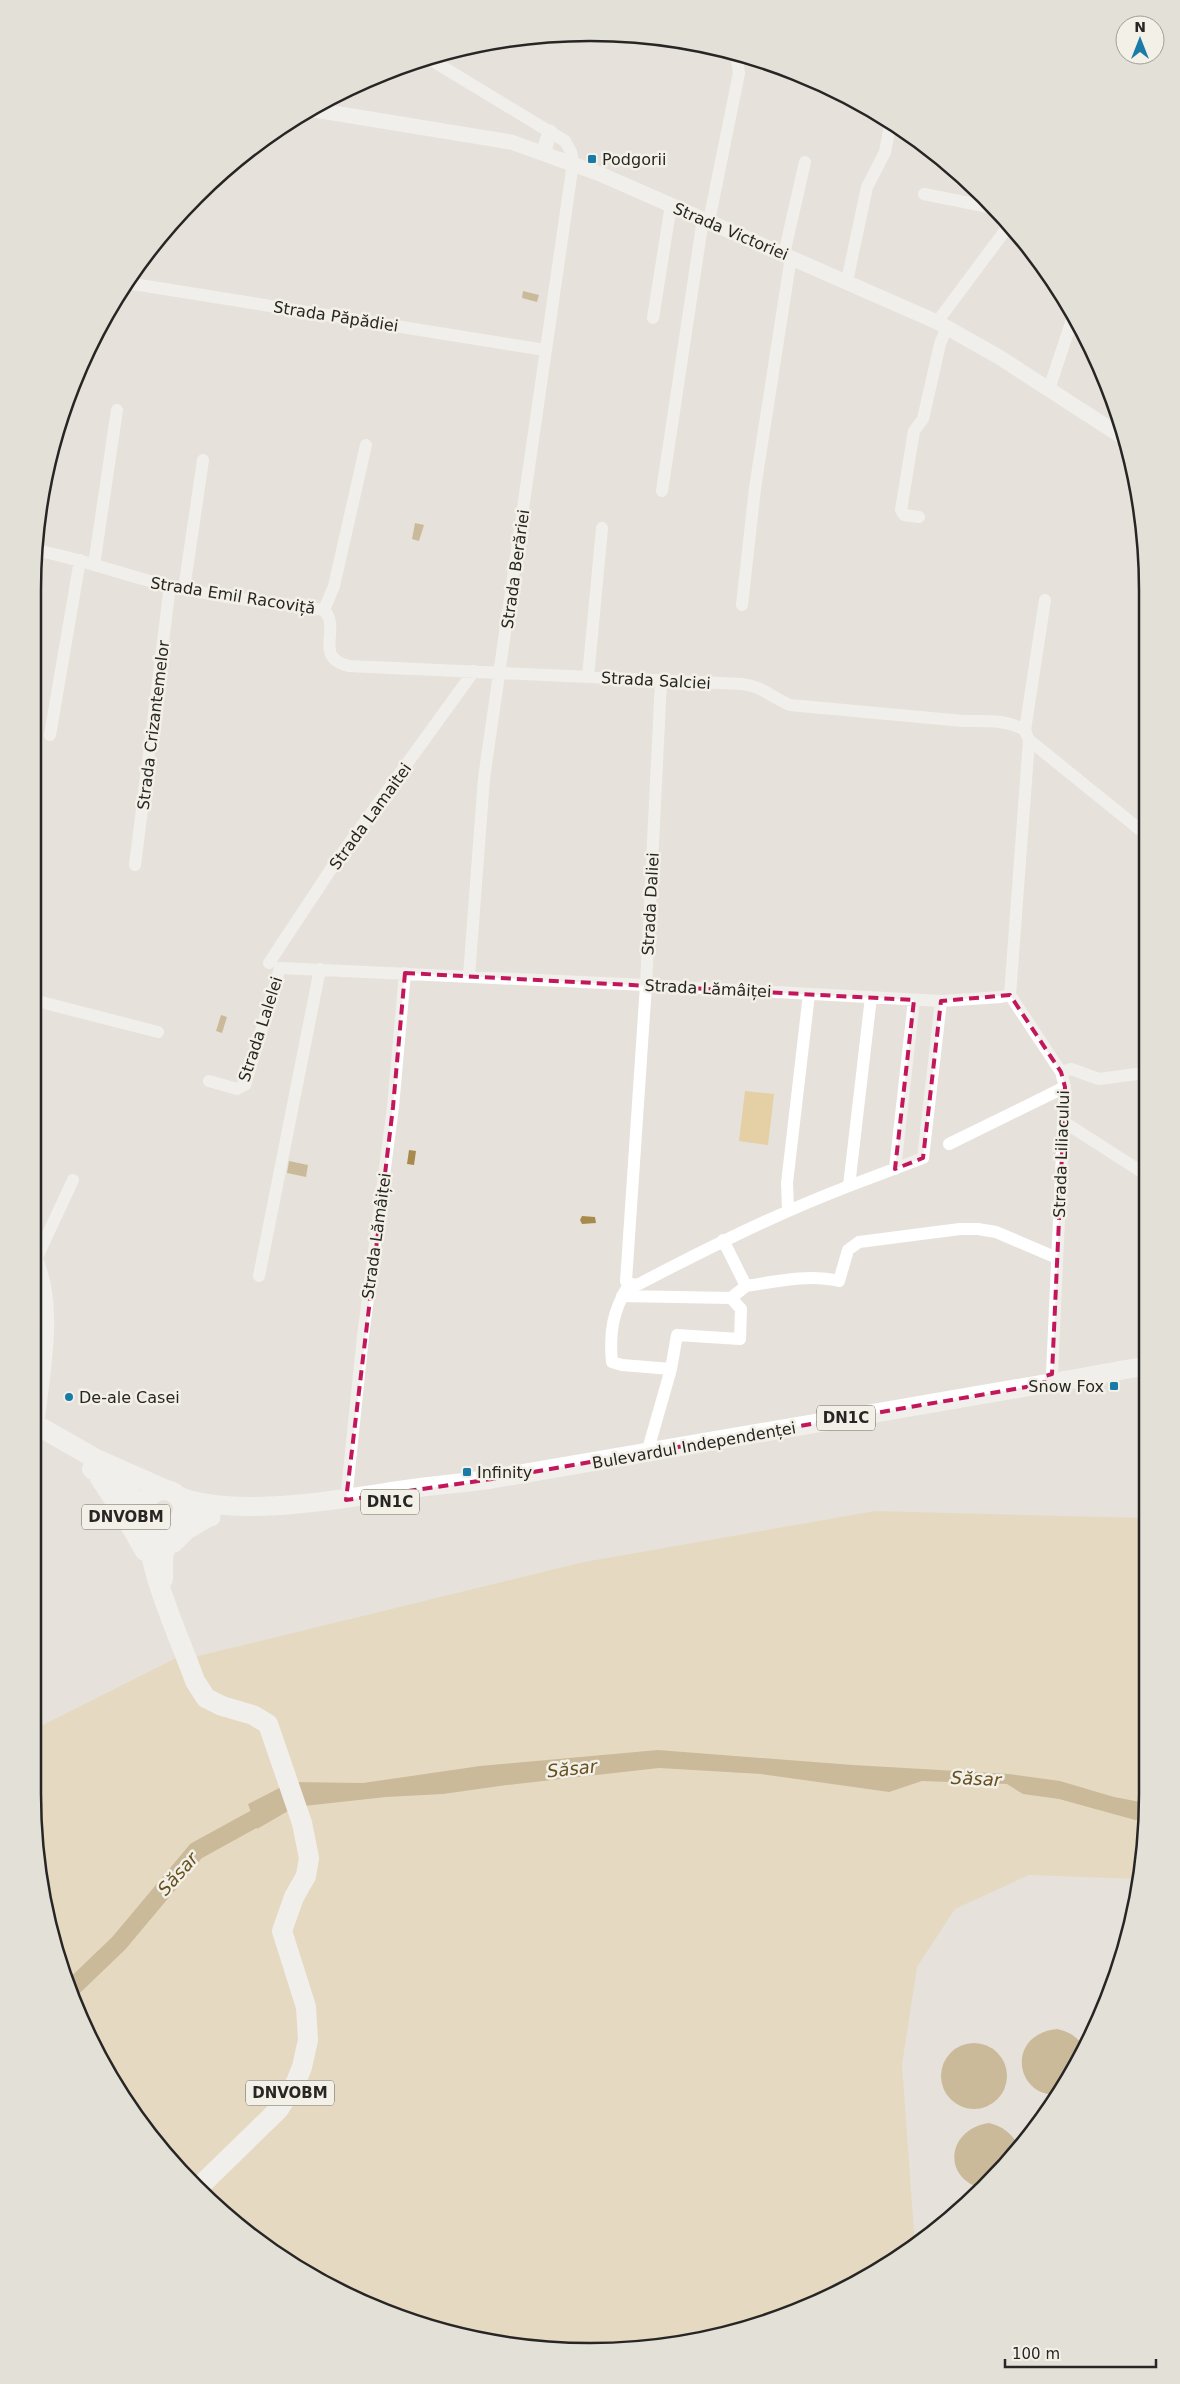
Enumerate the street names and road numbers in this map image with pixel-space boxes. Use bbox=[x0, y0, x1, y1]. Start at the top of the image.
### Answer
street label: Strada Victoriei bbox=[670, 199, 791, 264]
street label: Strada Păpădiei bbox=[272, 297, 400, 336]
street label: Strada Berăriei bbox=[498, 508, 533, 630]
street label: Strada Emil Racoviță bbox=[149, 573, 317, 618]
street label: Strada Crizantemelor bbox=[134, 639, 173, 811]
street label: Strada Salciei bbox=[601, 668, 711, 693]
street label: Strada Lamaitei bbox=[325, 759, 415, 873]
street label: Strada Daliei bbox=[638, 852, 663, 956]
street label: Strada Lalelei bbox=[235, 974, 286, 1084]
street label: Strada Lămâiței bbox=[644, 976, 772, 1001]
street label: Strada Liliacului bbox=[1050, 1090, 1073, 1218]
street label: Strada Lămâiței bbox=[358, 1172, 395, 1300]
road number: DN1C bbox=[817, 1406, 875, 1430]
street label: Bulevardul Independenței bbox=[591, 1418, 797, 1473]
road number: DN1C bbox=[361, 1490, 419, 1514]
road number: DNVOBM bbox=[82, 1504, 170, 1530]
road number: DNVOBM bbox=[246, 2080, 334, 2106]

